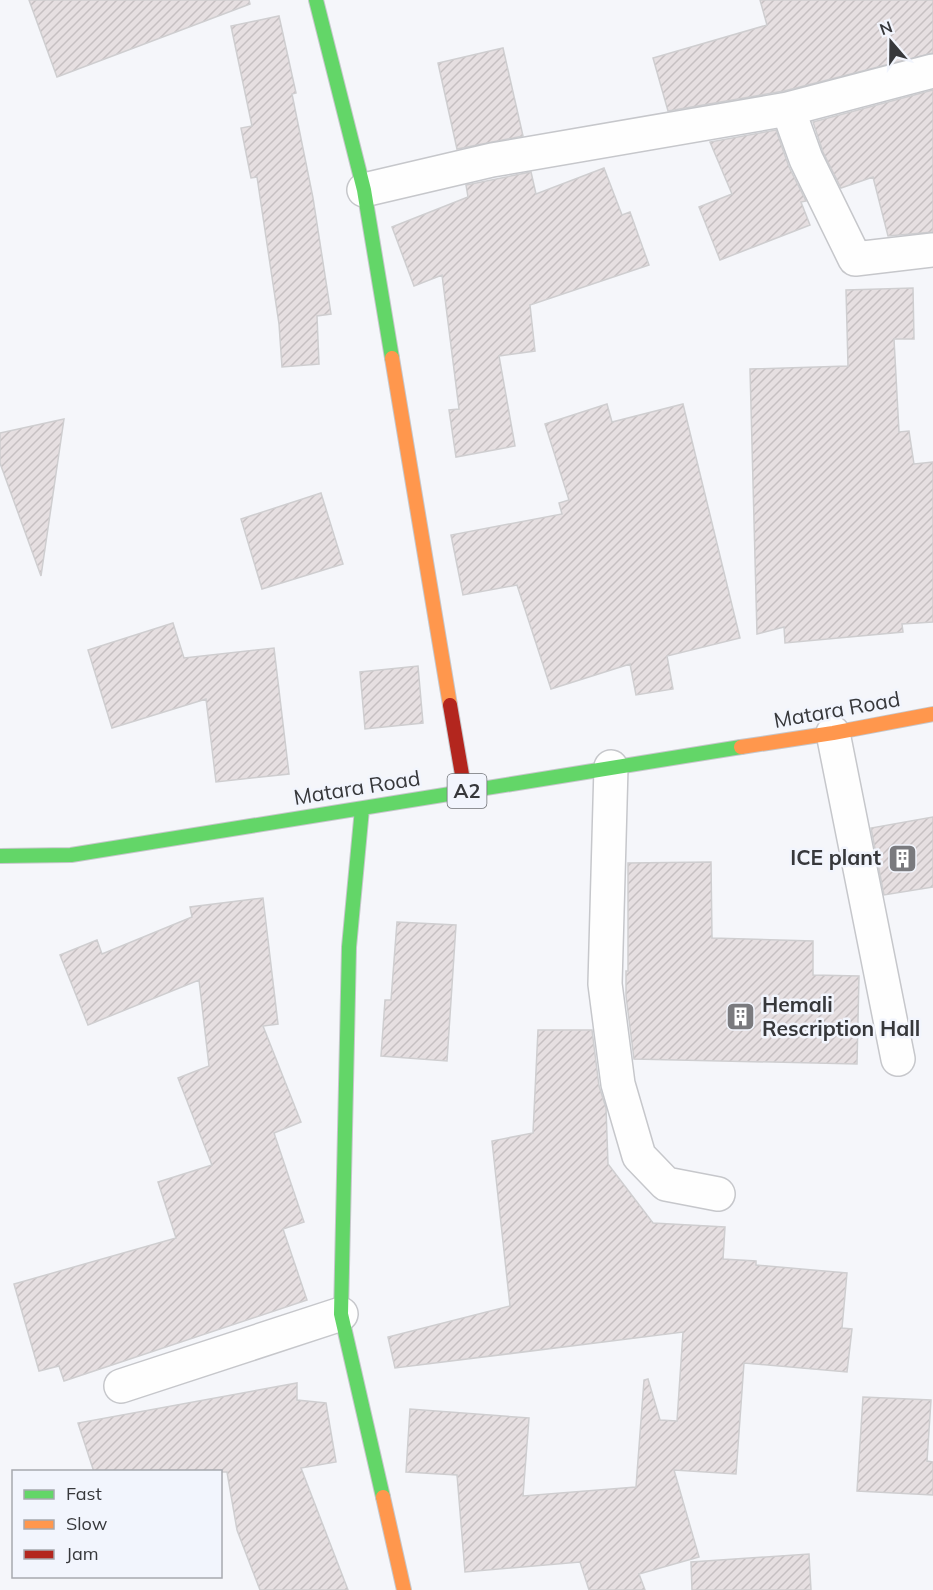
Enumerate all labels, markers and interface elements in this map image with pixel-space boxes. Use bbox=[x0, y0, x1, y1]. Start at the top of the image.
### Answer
north arrow bbox=[861, 12, 921, 72]
text: N bbox=[877, 16, 895, 39]
street label: Matara Road bbox=[772, 685, 902, 733]
street label: Matara Road bbox=[292, 764, 422, 810]
road number: A2 bbox=[448, 774, 486, 808]
building icon: ICE plant bbox=[886, 842, 918, 874]
place label: ICE plant bbox=[790, 844, 881, 870]
place label: Hemali Rescription Hall bbox=[762, 991, 920, 1041]
building icon: Hemali Rescription Hall bbox=[725, 1001, 757, 1033]
legend bbox=[12, 1470, 222, 1578]
text: Fast bbox=[66, 1482, 102, 1505]
text: Slow bbox=[66, 1512, 108, 1535]
text: Jam bbox=[66, 1542, 99, 1565]

